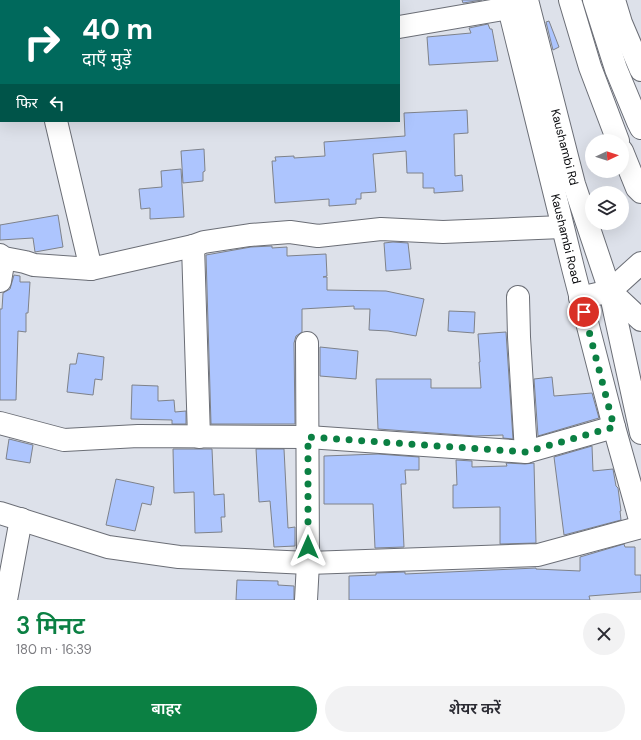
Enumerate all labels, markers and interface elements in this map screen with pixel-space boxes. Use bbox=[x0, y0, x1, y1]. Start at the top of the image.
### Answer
text: 40 m bbox=[82, 11, 153, 48]
icon: right bbox=[16, 16, 68, 68]
text: दाएँ मुड़ें bbox=[82, 47, 131, 71]
icon: left bbox=[46, 92, 68, 114]
text: फिर bbox=[16, 93, 38, 113]
street label: Kaushambi Rd bbox=[547, 107, 582, 187]
north arrow bbox=[585, 134, 629, 178]
map controls bbox=[585, 134, 629, 230]
button: layers bbox=[585, 186, 629, 230]
street label: Kaushambi Road bbox=[547, 192, 585, 285]
pin bbox=[567, 295, 601, 329]
icon: arrive bbox=[573, 301, 595, 323]
position arrow bbox=[287, 526, 329, 568]
text: 3 मिनट bbox=[16, 610, 85, 641]
button: close bbox=[583, 613, 625, 655]
text: 180 m · 16:39 bbox=[16, 641, 92, 658]
button: बाहर bbox=[16, 686, 317, 732]
button: शेयर करें bbox=[325, 686, 625, 732]

